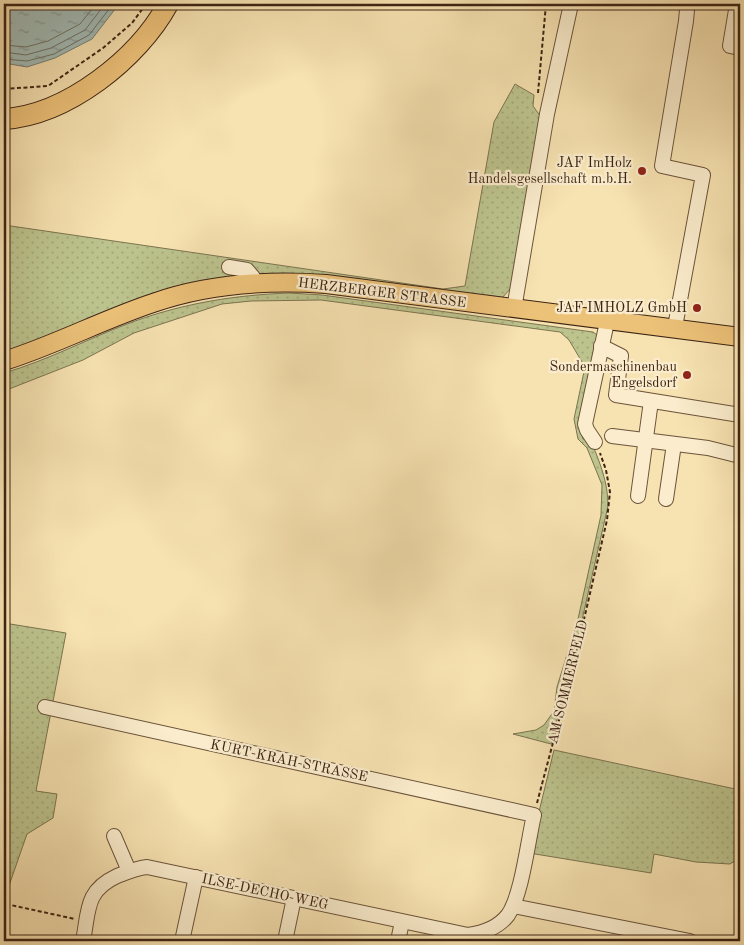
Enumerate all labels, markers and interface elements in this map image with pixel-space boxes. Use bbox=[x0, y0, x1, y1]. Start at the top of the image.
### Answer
place label: JAF ImHolz Handelsgesellschaft m.b.H. bbox=[468, 156, 632, 186]
marker: JAF ImHolz Handelsgesellschaft m.b.H. bbox=[636, 165, 648, 177]
street label: HERZBERGER STRASSE bbox=[297, 276, 467, 310]
place label: JAF IMHOLZ GmbH bbox=[556, 301, 687, 315]
marker: JAF IMHOLZ GmbH bbox=[691, 302, 703, 314]
place label: Sondermaschinenbau Engelsdorf bbox=[550, 360, 678, 390]
marker: Sondermaschinenbau Engelsdorf bbox=[681, 369, 693, 381]
street label: AM SOMMERFELD bbox=[546, 618, 590, 746]
street label: KURT-KRAH-STRASSE bbox=[209, 737, 369, 785]
street label: ILSE-DECHO-WEG bbox=[200, 872, 330, 912]

